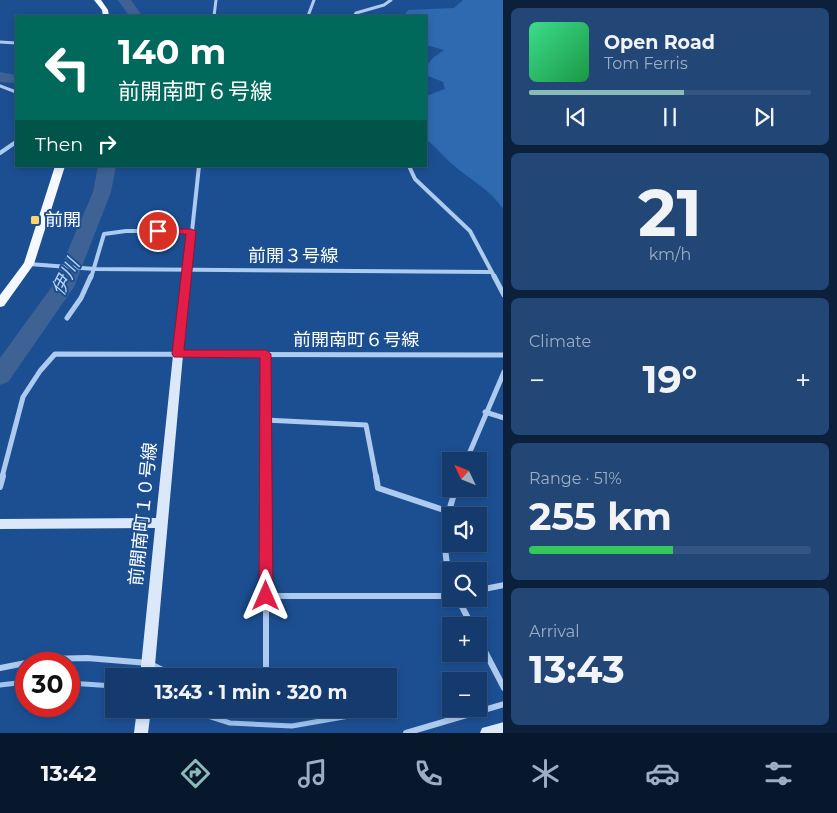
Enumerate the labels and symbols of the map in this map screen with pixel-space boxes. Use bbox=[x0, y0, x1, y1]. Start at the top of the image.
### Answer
place label: 前開 bbox=[45, 209, 81, 231]
pin bbox=[137, 210, 179, 252]
marker: 前開 bbox=[29, 214, 41, 226]
street label: 前開３号線 bbox=[248, 245, 338, 267]
water label: 伊川 bbox=[47, 253, 85, 299]
street label: 前開南町６号線 bbox=[293, 329, 419, 351]
street label: 前開南町１０号線 bbox=[125, 441, 161, 587]
north arrow bbox=[442, 452, 488, 498]
position arrow bbox=[239, 569, 291, 621]
speed limit sign: 30 bbox=[15, 652, 80, 717]

